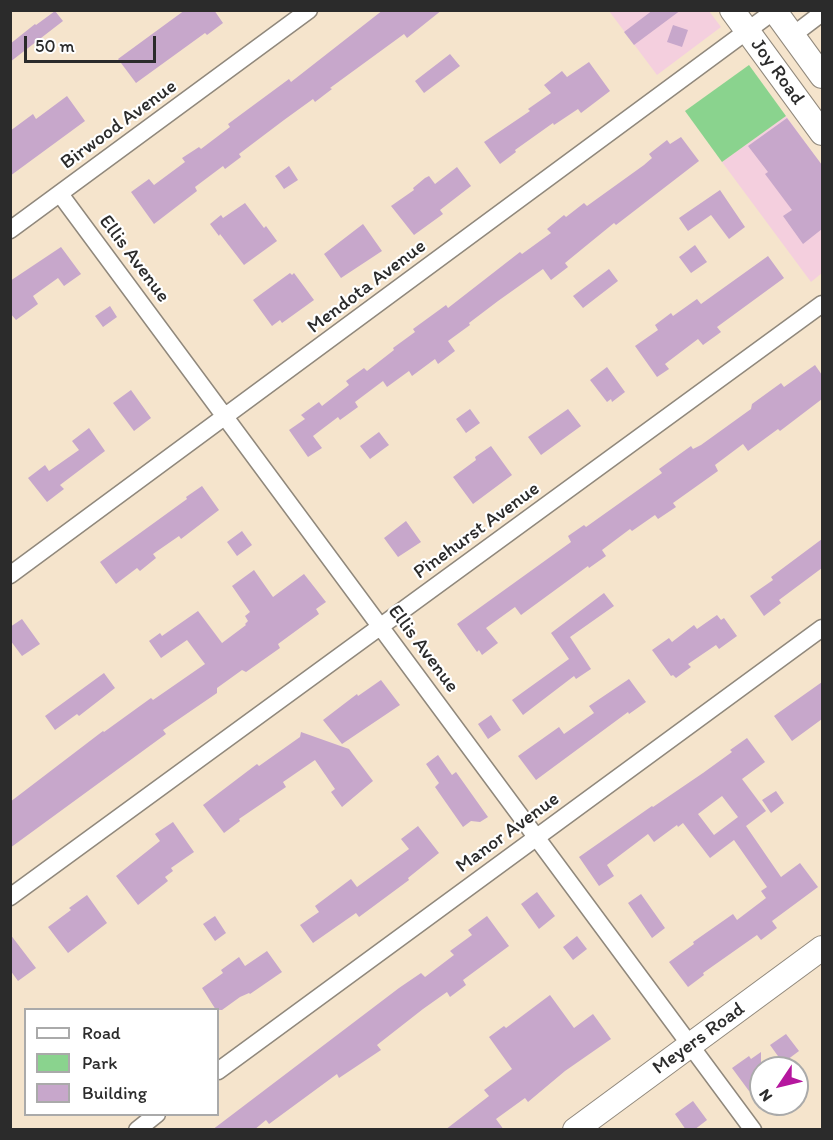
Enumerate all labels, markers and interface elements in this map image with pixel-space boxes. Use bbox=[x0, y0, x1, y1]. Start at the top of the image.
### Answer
scale bar bbox=[27, 24, 159, 62]
street label: Joy Road bbox=[745, 34, 809, 110]
text: 50 m bbox=[35, 35, 75, 57]
street label: Birwood Avenue bbox=[56, 75, 182, 175]
street label: Ellis Avenue bbox=[93, 210, 175, 308]
street label: Mendota Avenue bbox=[303, 235, 431, 339]
street label: Pinehurst Avenue bbox=[409, 477, 545, 585]
street label: Ellis Avenue bbox=[382, 600, 464, 698]
street label: Manor Avenue bbox=[452, 787, 564, 879]
street label: Meyers Road bbox=[648, 997, 750, 1081]
legend bbox=[24, 1008, 219, 1116]
text: Road bbox=[82, 1022, 121, 1044]
text: Park bbox=[82, 1052, 117, 1074]
north arrow bbox=[749, 1056, 809, 1116]
text: Building bbox=[82, 1082, 147, 1104]
text: N bbox=[755, 1086, 776, 1105]

